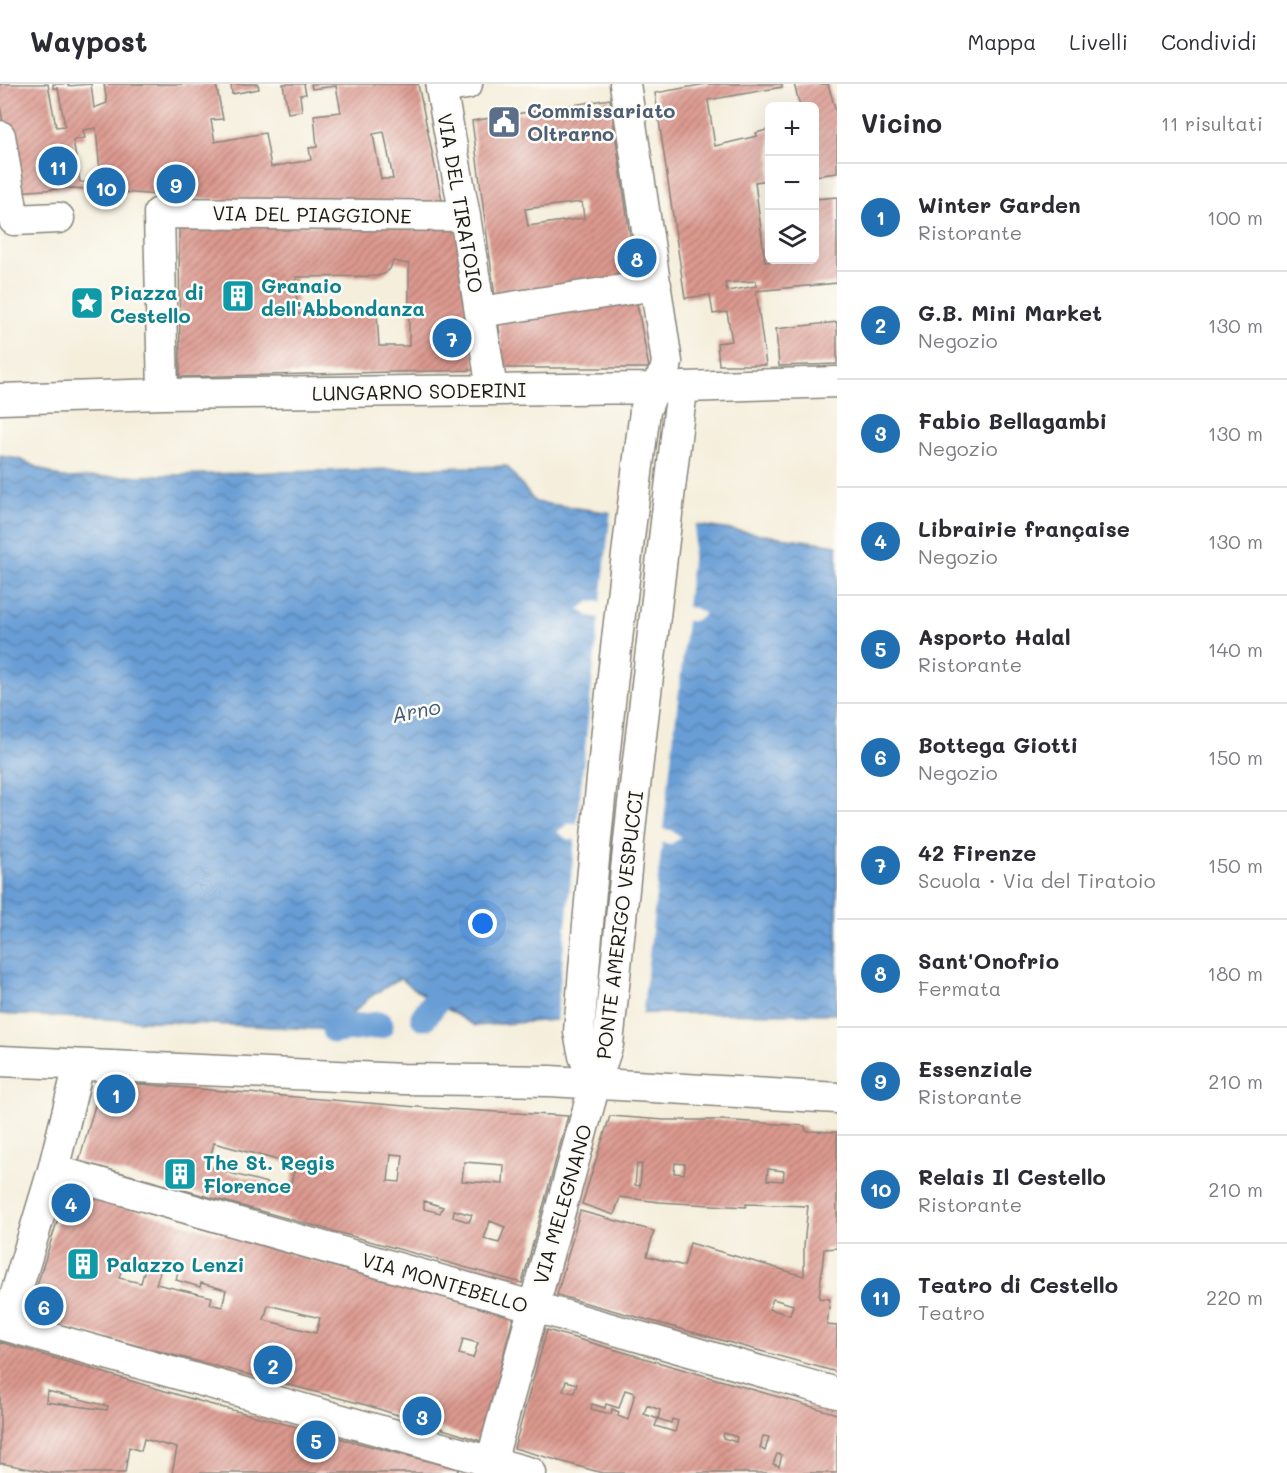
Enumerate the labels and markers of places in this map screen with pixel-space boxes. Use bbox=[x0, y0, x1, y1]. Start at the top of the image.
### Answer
place label: Commissariato Oltrarno bbox=[527, 97, 675, 146]
public building icon: Commissariato Oltrarno bbox=[486, 104, 522, 140]
pin: 11 bbox=[38, 144, 78, 188]
pin: 9 bbox=[156, 162, 195, 206]
pin: 10 bbox=[86, 164, 126, 210]
pin: 8 bbox=[618, 236, 656, 280]
place label: Granaio dell'Abbondanza bbox=[261, 272, 425, 321]
building icon: Granaio dell'Abbondanza bbox=[220, 278, 256, 314]
place label: Piazza di Cestello bbox=[110, 279, 204, 328]
place icon: Piazza di Cestello bbox=[69, 285, 105, 321]
pin: 7 bbox=[432, 316, 472, 360]
pin: 1 bbox=[96, 1072, 136, 1116]
place label: The St. Regis Florence bbox=[203, 1149, 335, 1198]
building icon: The St. Regis Florence bbox=[162, 1156, 198, 1192]
pin: 4 bbox=[52, 1180, 90, 1226]
building icon: Palazzo Lenzi bbox=[65, 1246, 101, 1282]
place label: Palazzo Lenzi bbox=[106, 1251, 245, 1277]
pin: 6 bbox=[24, 1284, 63, 1328]
pin: 2 bbox=[254, 1342, 292, 1388]
pin: 3 bbox=[402, 1394, 442, 1438]
pin: 5 bbox=[296, 1418, 336, 1462]

